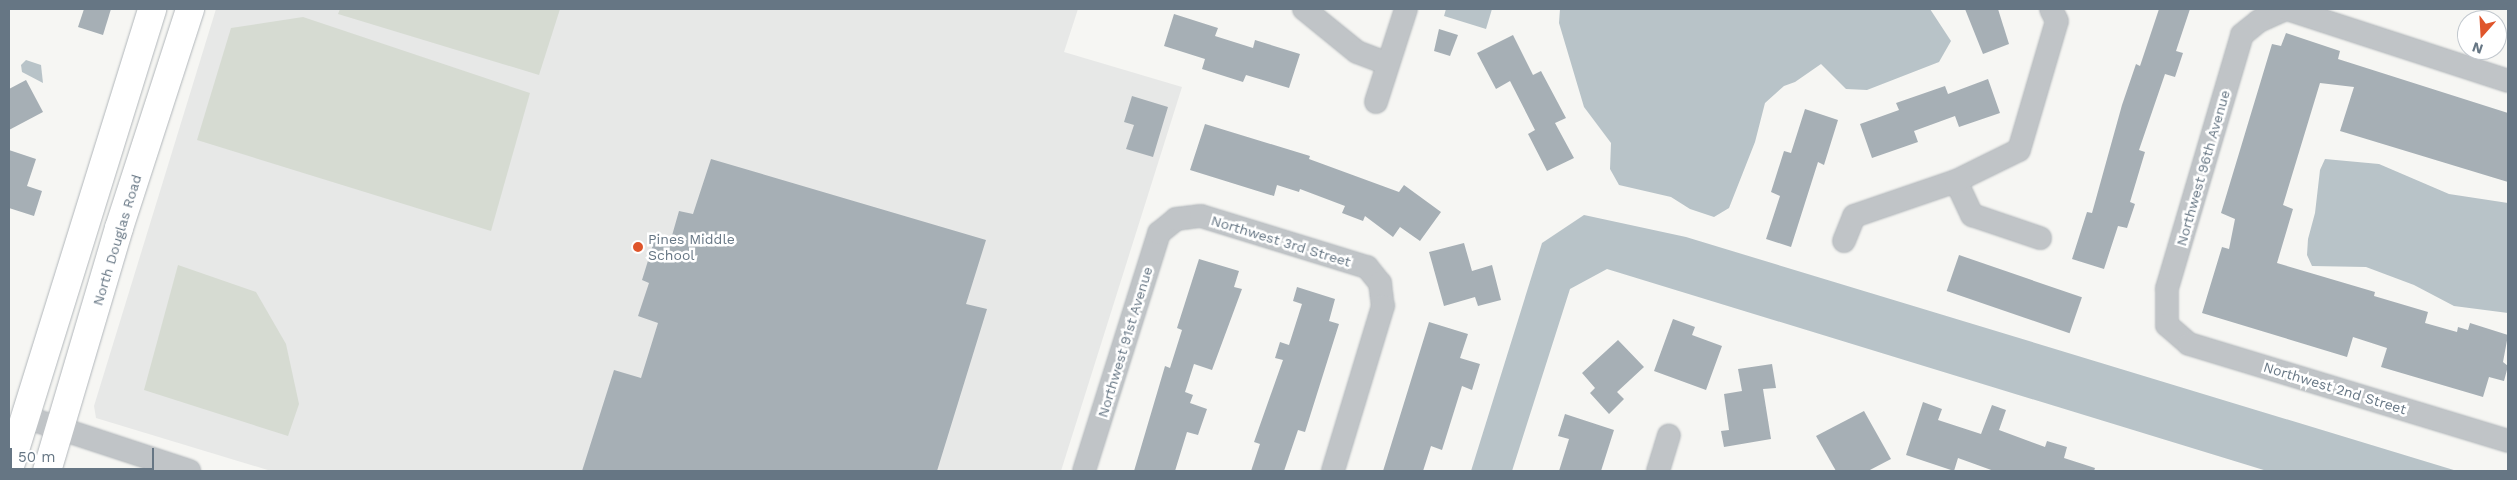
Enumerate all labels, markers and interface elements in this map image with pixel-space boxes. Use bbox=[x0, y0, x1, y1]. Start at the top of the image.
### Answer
north arrow bbox=[2457, 10, 2507, 60]
text: N bbox=[2470, 39, 2485, 57]
street label: Northwest 96th Avenue bbox=[2173, 88, 2233, 248]
street label: North Douglas Road bbox=[89, 172, 145, 308]
street label: Northwest 3rd Street bbox=[1209, 212, 1353, 270]
place label: Pines Middle School bbox=[648, 231, 735, 264]
marker: Pines Middle School bbox=[632, 241, 644, 253]
street label: Northwest 91st Avenue bbox=[1094, 264, 1156, 420]
street label: Northwest 2nd Street bbox=[2262, 358, 2408, 418]
scale bar bbox=[12, 438, 156, 470]
text: 50 m bbox=[18, 448, 55, 466]

